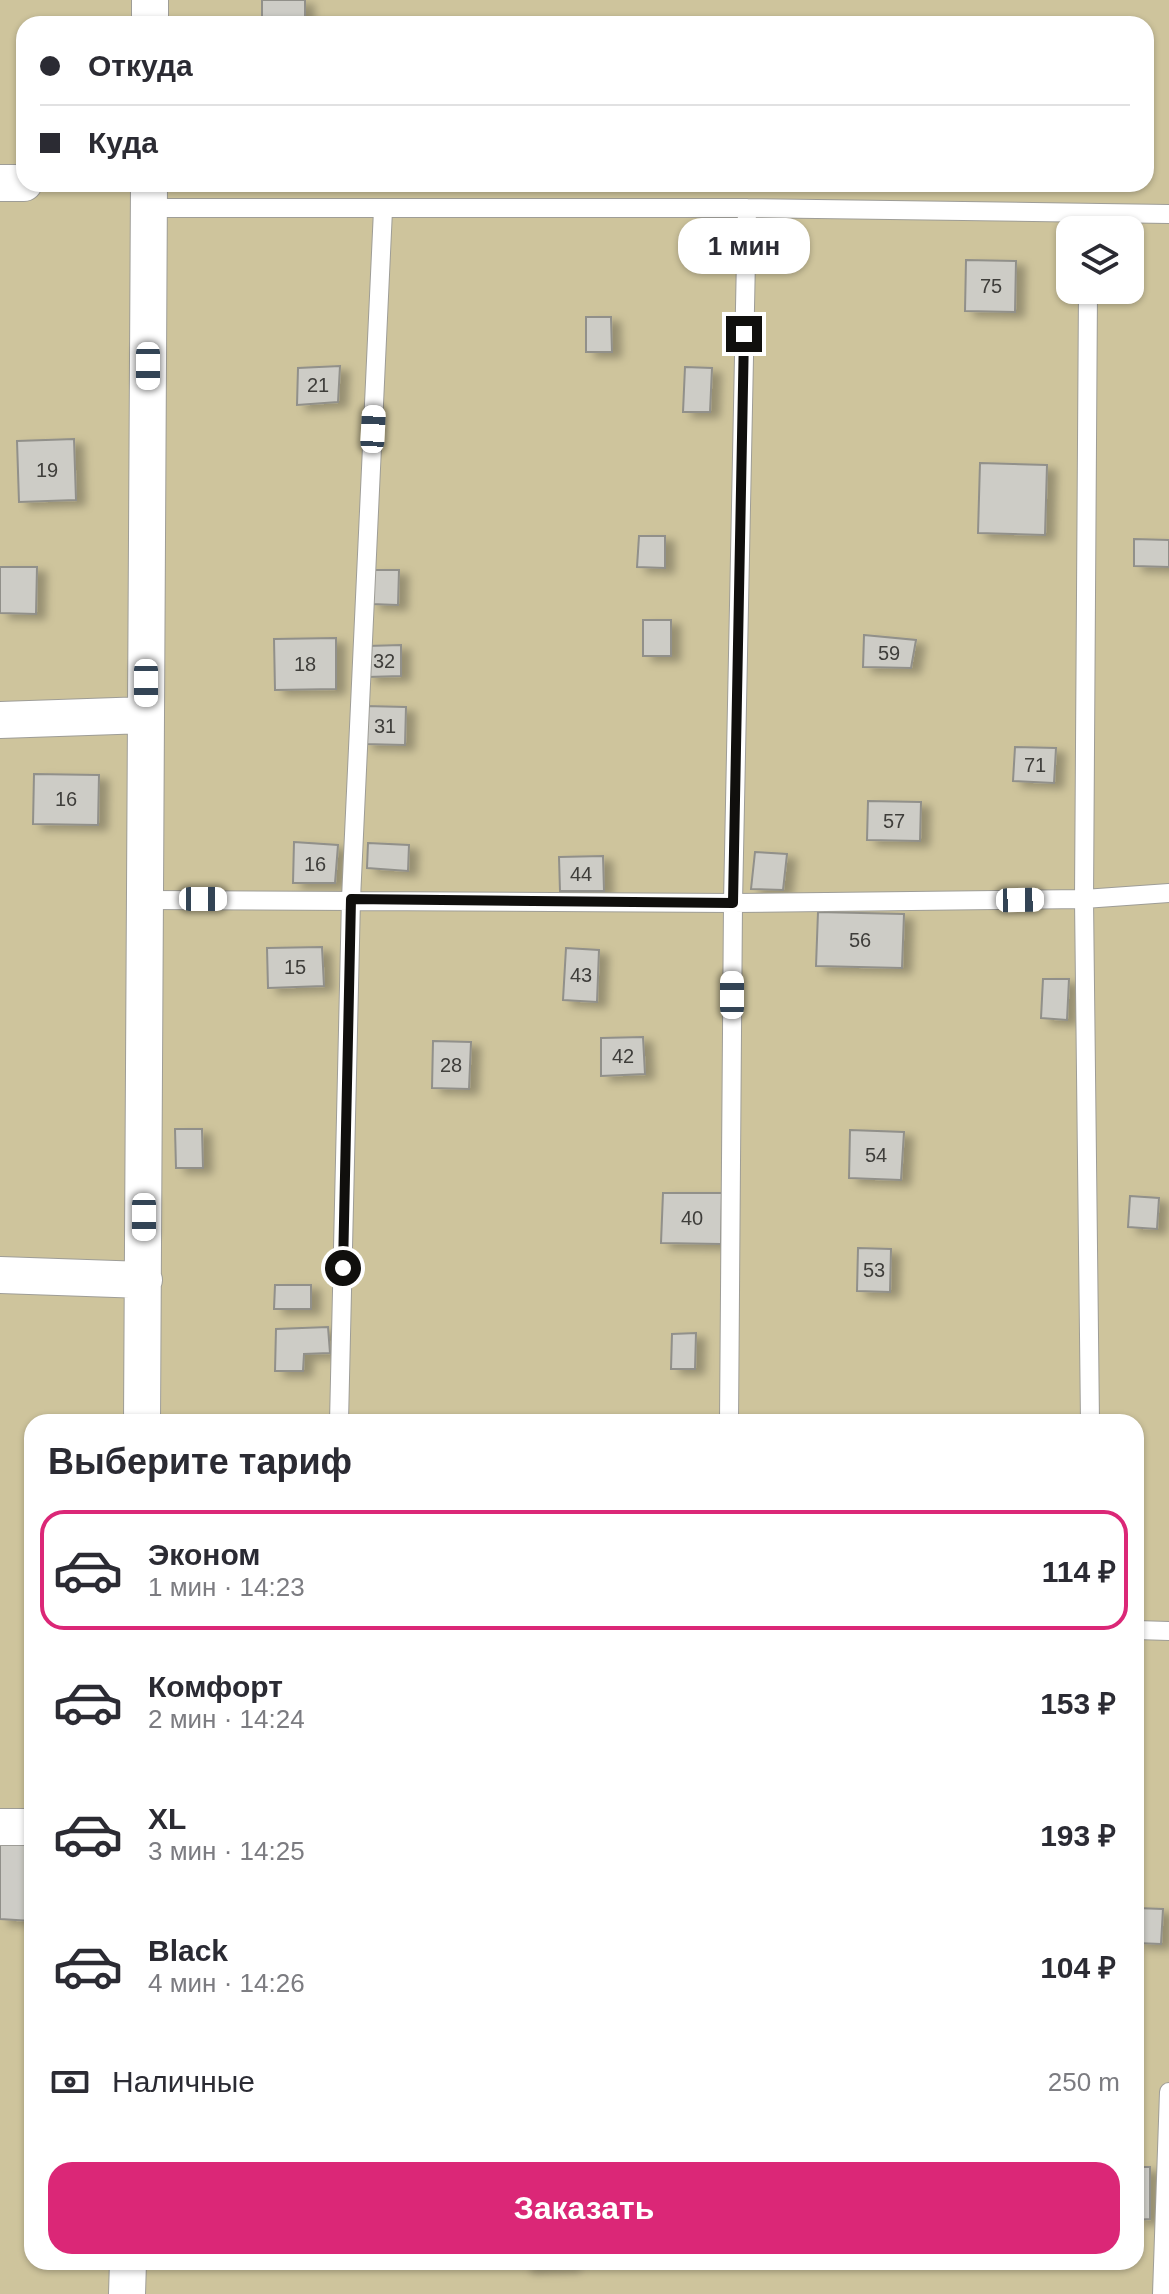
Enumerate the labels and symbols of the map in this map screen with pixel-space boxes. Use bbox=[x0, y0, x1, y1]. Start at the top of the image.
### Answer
callout: 1 мин bbox=[678, 218, 810, 274]
house number: 75 bbox=[980, 275, 1002, 297]
route end bbox=[726, 316, 762, 352]
car bbox=[136, 342, 160, 390]
house number: 21 bbox=[307, 374, 329, 396]
car bbox=[360, 404, 386, 454]
house number: 19 bbox=[36, 459, 58, 481]
house number: 59 bbox=[878, 642, 900, 664]
house number: 32 bbox=[373, 650, 395, 672]
house number: 18 bbox=[294, 653, 316, 675]
car bbox=[134, 659, 158, 707]
house number: 31 bbox=[374, 715, 396, 737]
house number: 71 bbox=[1024, 754, 1046, 776]
house number: 16 bbox=[55, 788, 77, 810]
house number: 57 bbox=[883, 810, 905, 832]
house number: 16 bbox=[304, 853, 326, 875]
house number: 44 bbox=[570, 863, 592, 885]
car bbox=[179, 887, 227, 911]
car bbox=[996, 888, 1044, 912]
house number: 56 bbox=[849, 929, 871, 951]
house number: 15 bbox=[284, 956, 306, 978]
house number: 43 bbox=[570, 964, 592, 986]
car bbox=[720, 971, 744, 1019]
house number: 42 bbox=[612, 1045, 634, 1067]
house number: 28 bbox=[440, 1054, 462, 1076]
house number: 54 bbox=[865, 1144, 887, 1166]
car bbox=[132, 1193, 156, 1241]
house number: 40 bbox=[681, 1207, 703, 1229]
route start bbox=[325, 1250, 361, 1286]
house number: 53 bbox=[863, 1259, 885, 1281]

